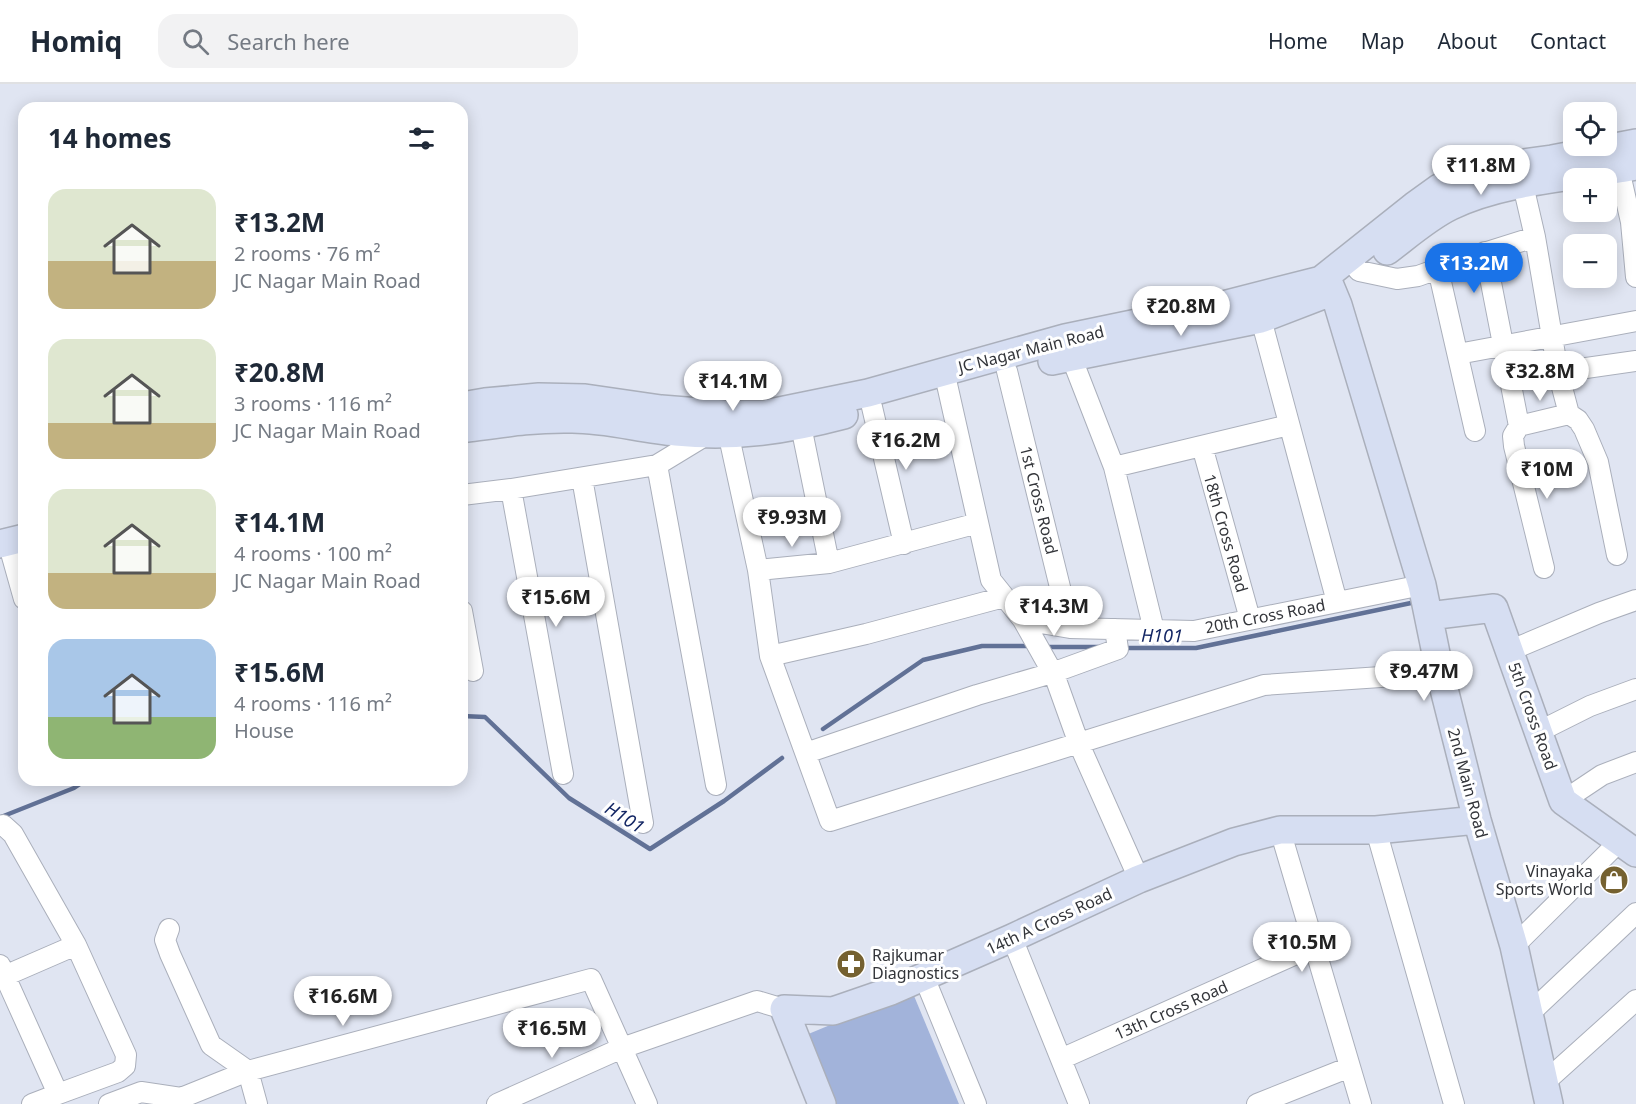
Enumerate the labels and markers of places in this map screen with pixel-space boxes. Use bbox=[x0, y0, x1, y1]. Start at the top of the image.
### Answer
pin: ₹11.8M bbox=[1432, 145, 1530, 196]
pin: ₹13.2M bbox=[1425, 243, 1523, 294]
pin: ₹20.8M bbox=[1132, 286, 1230, 337]
pin: ₹32.8M bbox=[1491, 351, 1589, 402]
pin: ₹14.1M bbox=[684, 361, 782, 412]
pin: ₹16.2M bbox=[857, 420, 955, 471]
pin: ₹10M bbox=[1511, 449, 1583, 500]
pin: ₹9.93M bbox=[743, 497, 841, 548]
pin: ₹15.6M bbox=[507, 577, 605, 628]
pin: ₹14.3M bbox=[1005, 586, 1103, 637]
pin: ₹9.47M bbox=[1375, 651, 1473, 702]
place label: Vinayaka Sports World bbox=[1496, 860, 1593, 900]
shop icon: Vinayaka Sports World bbox=[1598, 864, 1630, 896]
pin: ₹10.5M bbox=[1253, 922, 1351, 973]
place label: Rajkumar Diagnostics bbox=[872, 944, 959, 984]
pharmacy icon: Rajkumar Diagnostics bbox=[835, 948, 867, 980]
pin: ₹16.6M bbox=[294, 976, 392, 1027]
pin: ₹16.5M bbox=[503, 1008, 601, 1059]

